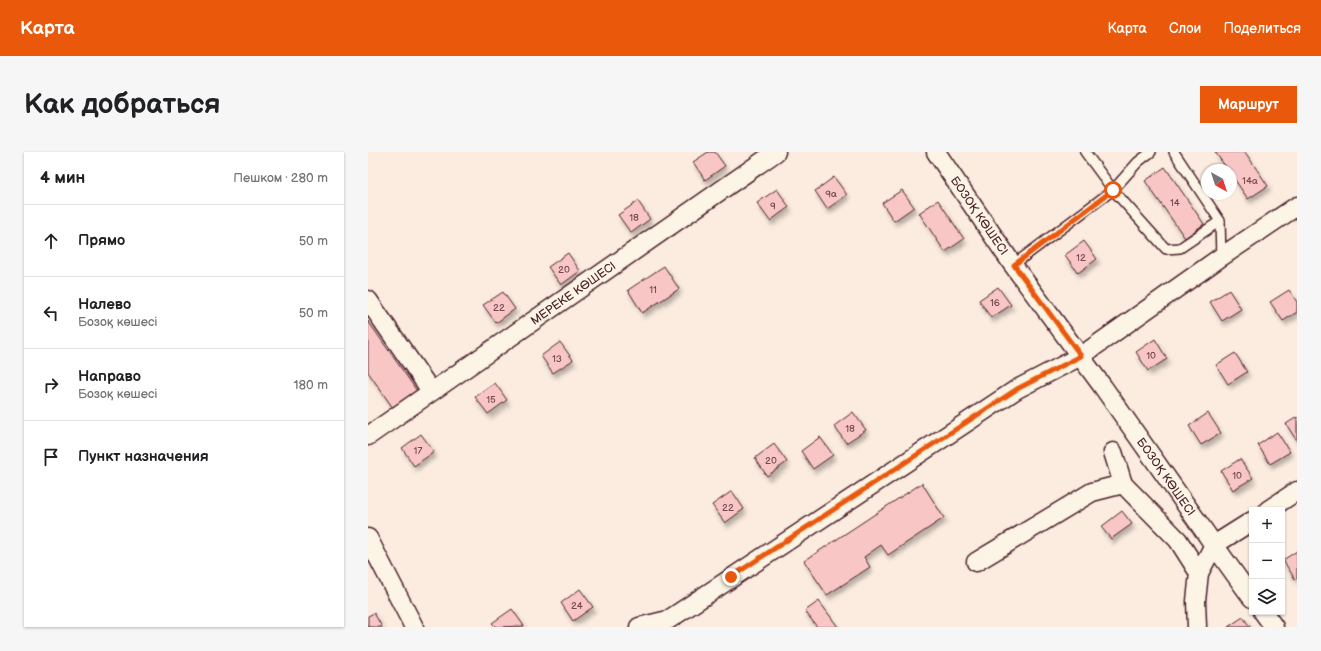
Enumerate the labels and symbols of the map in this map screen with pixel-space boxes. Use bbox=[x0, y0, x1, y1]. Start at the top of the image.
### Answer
north arrow bbox=[1201, 164, 1237, 200]
street label: БОЗОҚ КӨШЕСІ bbox=[947, 174, 1011, 258]
house number: 14а bbox=[1242, 175, 1258, 187]
route start bbox=[1104, 181, 1122, 199]
house number: 9а bbox=[825, 188, 837, 200]
house number: 14 bbox=[1170, 197, 1180, 209]
house number: 9 bbox=[770, 200, 776, 212]
house number: 18 bbox=[629, 212, 639, 224]
house number: 12 bbox=[1076, 252, 1086, 264]
street label: МЕРЕКЕ КӨШЕСІ bbox=[528, 259, 619, 328]
house number: 20 bbox=[558, 264, 570, 276]
house number: 11 bbox=[649, 284, 657, 296]
house number: 16 bbox=[990, 297, 1000, 309]
house number: 22 bbox=[493, 302, 505, 314]
house number: 10 bbox=[1146, 350, 1156, 362]
house number: 13 bbox=[552, 353, 562, 365]
house number: 15 bbox=[486, 394, 496, 406]
house number: 18 bbox=[845, 423, 855, 435]
street label: БОЗОҚ КӨШЕСІ bbox=[1133, 435, 1198, 519]
house number: 17 bbox=[414, 445, 422, 457]
house number: 20 bbox=[765, 455, 777, 467]
house number: 10 bbox=[1232, 470, 1242, 482]
house number: 22 bbox=[722, 502, 734, 514]
route end bbox=[722, 568, 740, 586]
house number: 24 bbox=[571, 600, 583, 612]

